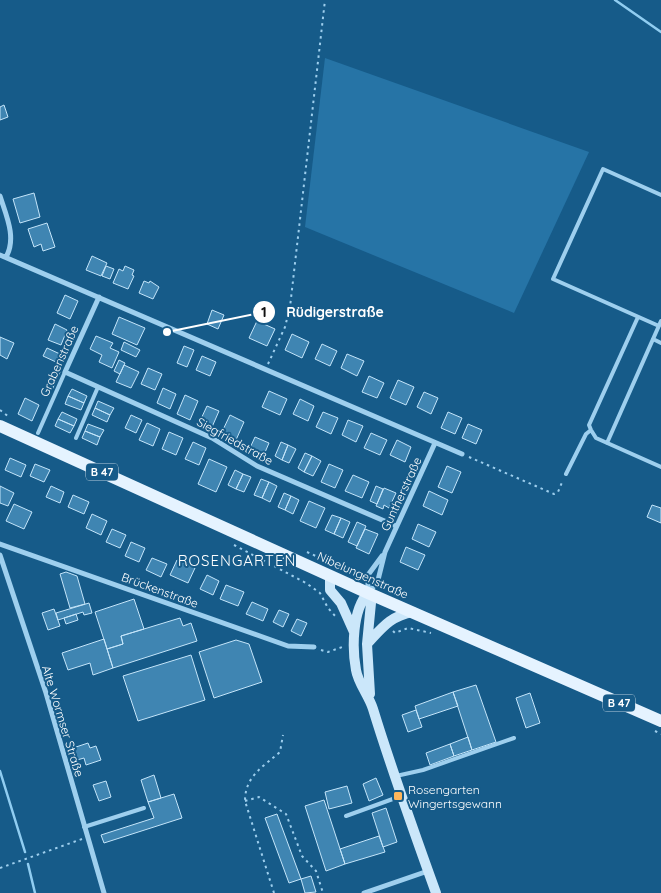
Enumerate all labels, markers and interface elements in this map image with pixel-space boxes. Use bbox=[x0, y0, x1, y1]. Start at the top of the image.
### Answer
callout: Rüdigerstraße bbox=[251, 298, 394, 327]
text: 1 bbox=[261, 302, 267, 321]
text: Rüdigerstraße bbox=[286, 303, 384, 321]
street label: Grabenstraße bbox=[37, 323, 82, 399]
street label: Siegfriedstraße bbox=[194, 414, 276, 468]
street label: Guntherstraße bbox=[377, 454, 425, 533]
road number: B 47 bbox=[86, 464, 118, 481]
street label: Nibelungenstraße bbox=[315, 548, 411, 602]
district label: ROSENGARTEN bbox=[178, 551, 296, 570]
street label: Brückenstraße bbox=[119, 569, 201, 611]
street label: Alte Wormser Straße bbox=[39, 663, 87, 779]
road number: B 47 bbox=[603, 694, 635, 711]
place label: Rosengarten Wingertsgewann bbox=[408, 782, 502, 811]
marker: Rosengarten Wingertsgewann bbox=[392, 790, 404, 802]

